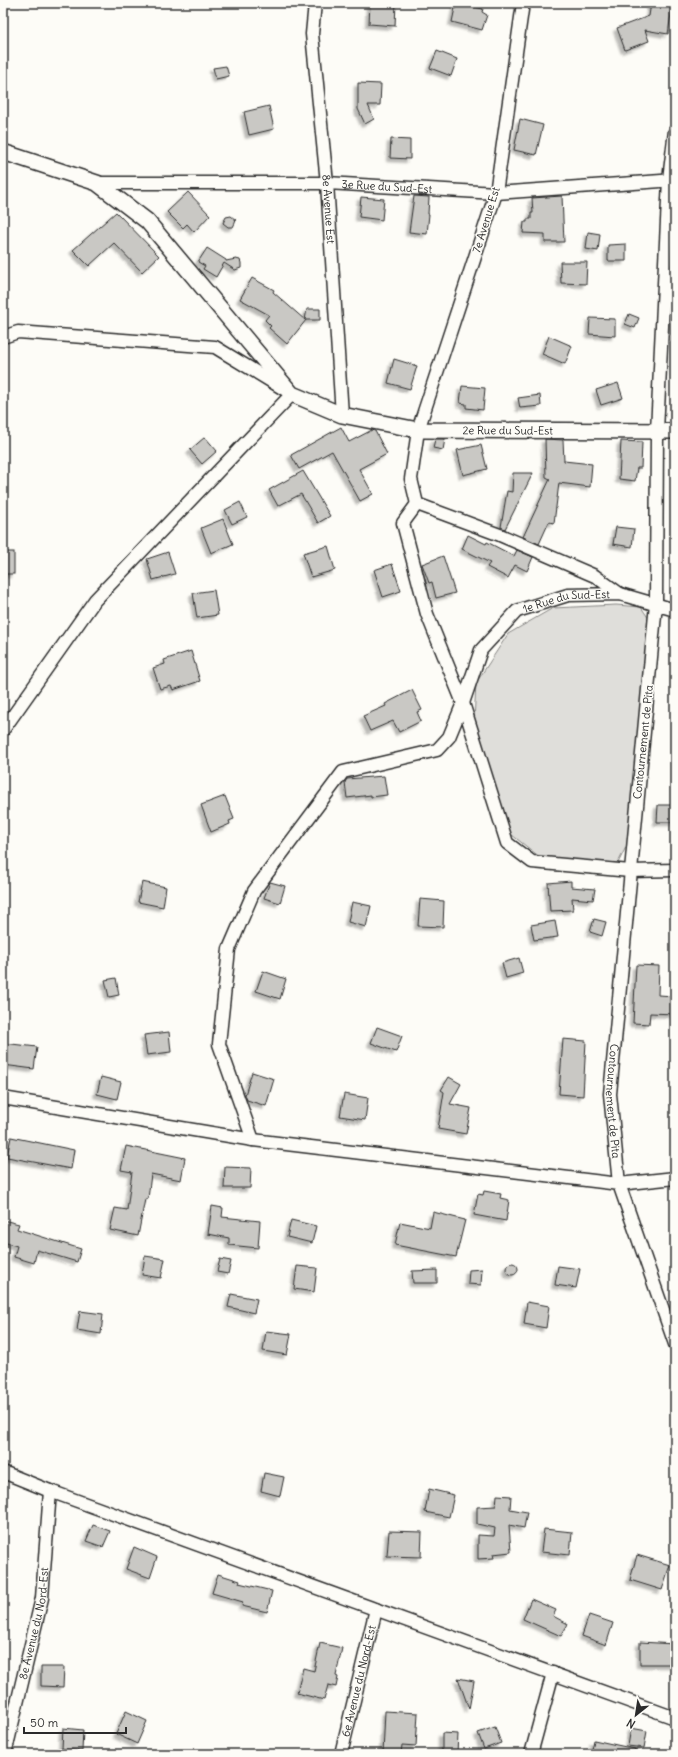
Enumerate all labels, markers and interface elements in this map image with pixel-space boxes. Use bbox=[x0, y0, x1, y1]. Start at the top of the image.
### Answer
street label: 8e Avenue Est bbox=[319, 174, 338, 245]
street label: 3e Rue du Sud-Est bbox=[341, 177, 433, 196]
street label: 7e Avenue Est bbox=[469, 185, 503, 255]
street label: 2e Rue du Sud-Est bbox=[462, 423, 553, 438]
street label: 1e Rue du Sud-Est bbox=[521, 587, 610, 616]
street label: Contournement de Pita bbox=[630, 684, 656, 800]
street label: Contournement de Pita bbox=[603, 1043, 623, 1159]
street label: 8e Avenue du Nord-Est bbox=[16, 1566, 51, 1681]
street label: 6e Avenue du Nord-Est bbox=[338, 1624, 379, 1738]
north arrow bbox=[616, 1695, 656, 1735]
scale bar bbox=[24, 1709, 126, 1735]
text: 50 m bbox=[30, 1715, 59, 1730]
text: N bbox=[624, 1716, 638, 1732]

